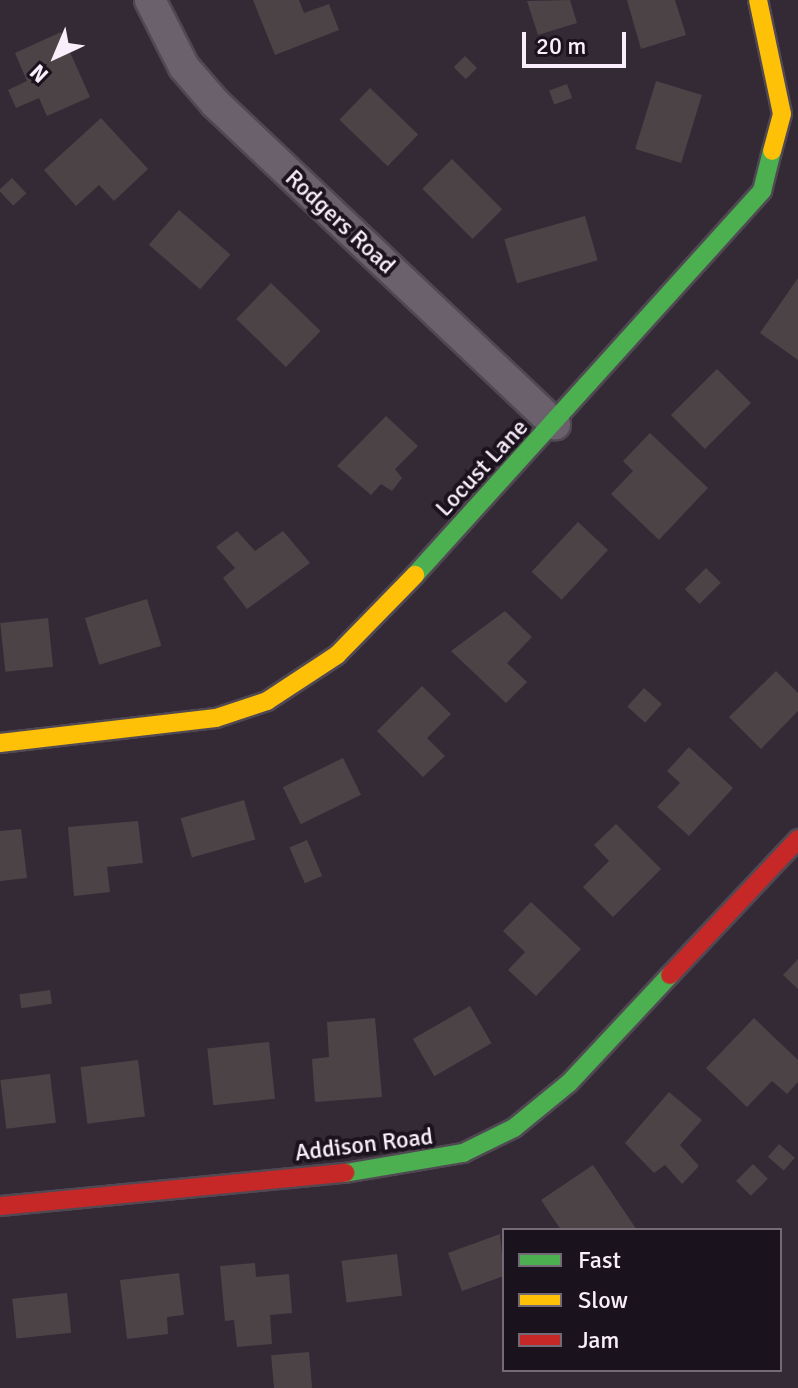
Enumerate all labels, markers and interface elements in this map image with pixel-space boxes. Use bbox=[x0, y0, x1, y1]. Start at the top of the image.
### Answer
north arrow bbox=[16, 16, 96, 96]
scale bar bbox=[526, 16, 630, 66]
text: 20 m bbox=[536, 31, 586, 61]
text: N bbox=[24, 59, 54, 89]
street label: Rodgers Road bbox=[279, 164, 401, 280]
street label: Locust Lane bbox=[430, 413, 534, 523]
street label: Addison Road bbox=[293, 1122, 435, 1168]
legend bbox=[502, 1228, 782, 1372]
text: Fast bbox=[578, 1245, 621, 1275]
text: Slow bbox=[578, 1285, 628, 1315]
text: Jam bbox=[578, 1325, 619, 1355]

